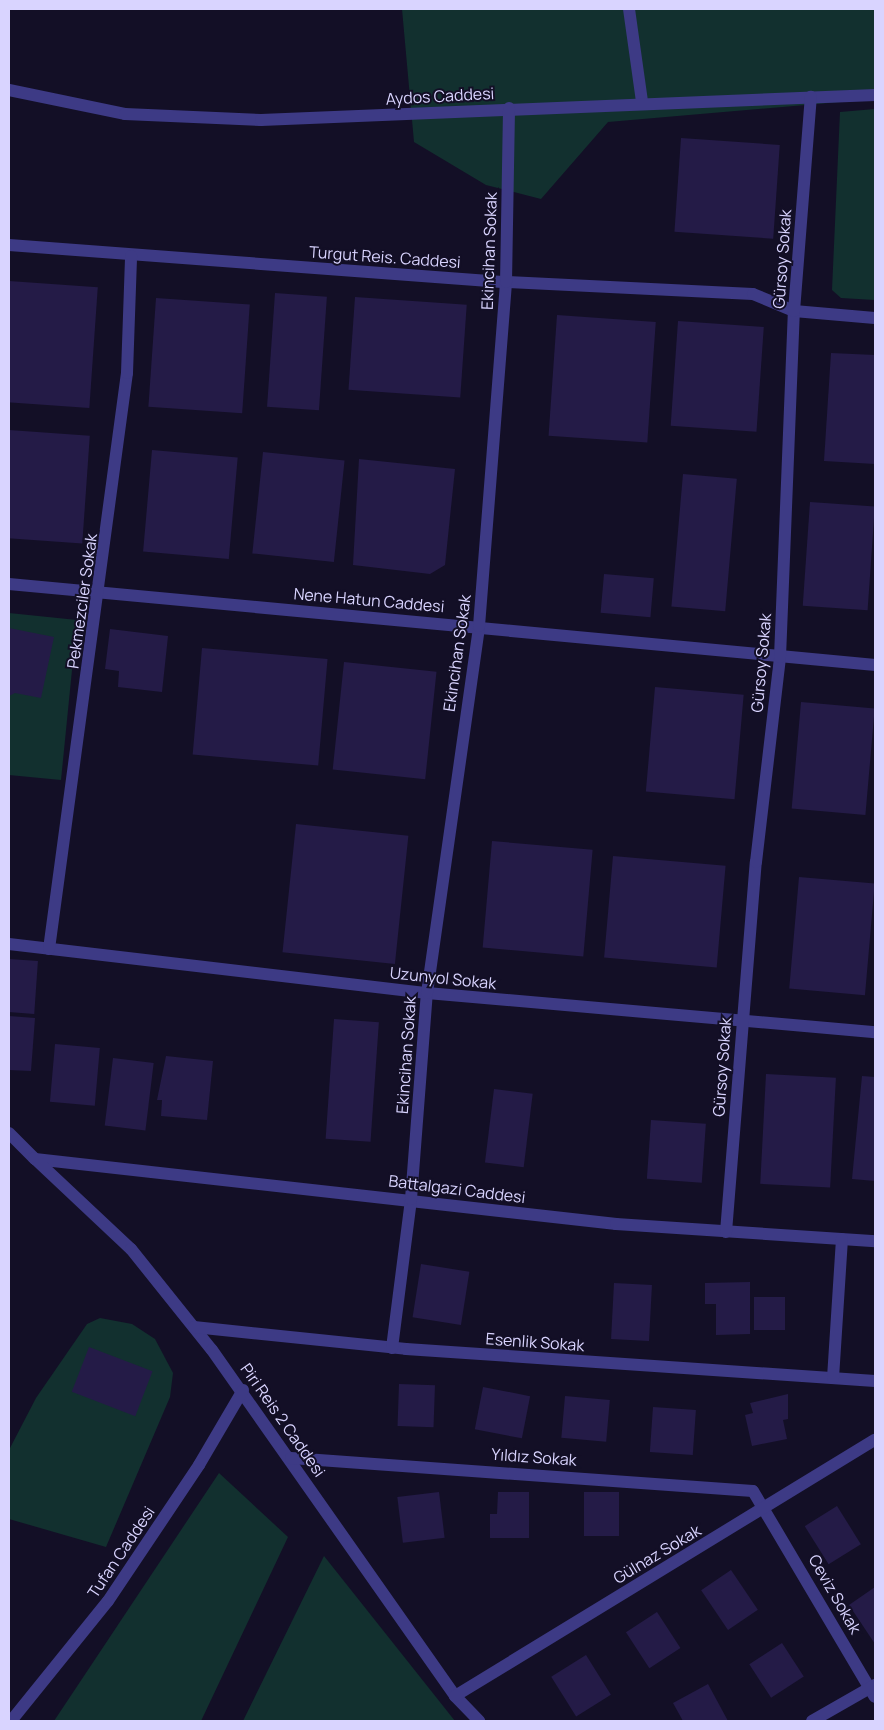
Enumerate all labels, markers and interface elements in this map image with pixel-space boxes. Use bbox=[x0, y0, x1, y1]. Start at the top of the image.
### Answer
street label: Aydos Caddesi bbox=[385, 84, 495, 108]
street label: Ekincihan Sokak bbox=[477, 192, 501, 310]
street label: Gürsoy Sokak bbox=[769, 209, 795, 309]
street label: Turgut Reis. Caddesi bbox=[309, 242, 461, 272]
street label: Pekmezciler Sokak bbox=[63, 532, 101, 670]
street label: Nene Hatun Caddesi bbox=[293, 584, 445, 616]
street label: Ekincihan Sokak bbox=[439, 593, 475, 713]
street label: Gürsoy Sokak bbox=[747, 613, 775, 713]
street label: Uzunyol Sokak bbox=[389, 963, 497, 993]
street label: Ekincihan Sokak bbox=[392, 996, 420, 1114]
street label: Gürsoy Sokak bbox=[709, 1017, 735, 1117]
street label: Battalgazi Caddesi bbox=[387, 1171, 527, 1207]
street label: Esenlik Sokak bbox=[485, 1329, 585, 1355]
street label: Piri Reis 2 Caddesi bbox=[237, 1360, 329, 1480]
street label: Yıldız Sokak bbox=[491, 1444, 577, 1470]
street label: Tufan Caddesi bbox=[83, 1503, 159, 1601]
street label: Gülnaz Sokak bbox=[610, 1520, 704, 1588]
street label: Ceviz Sokak bbox=[805, 1551, 865, 1637]

